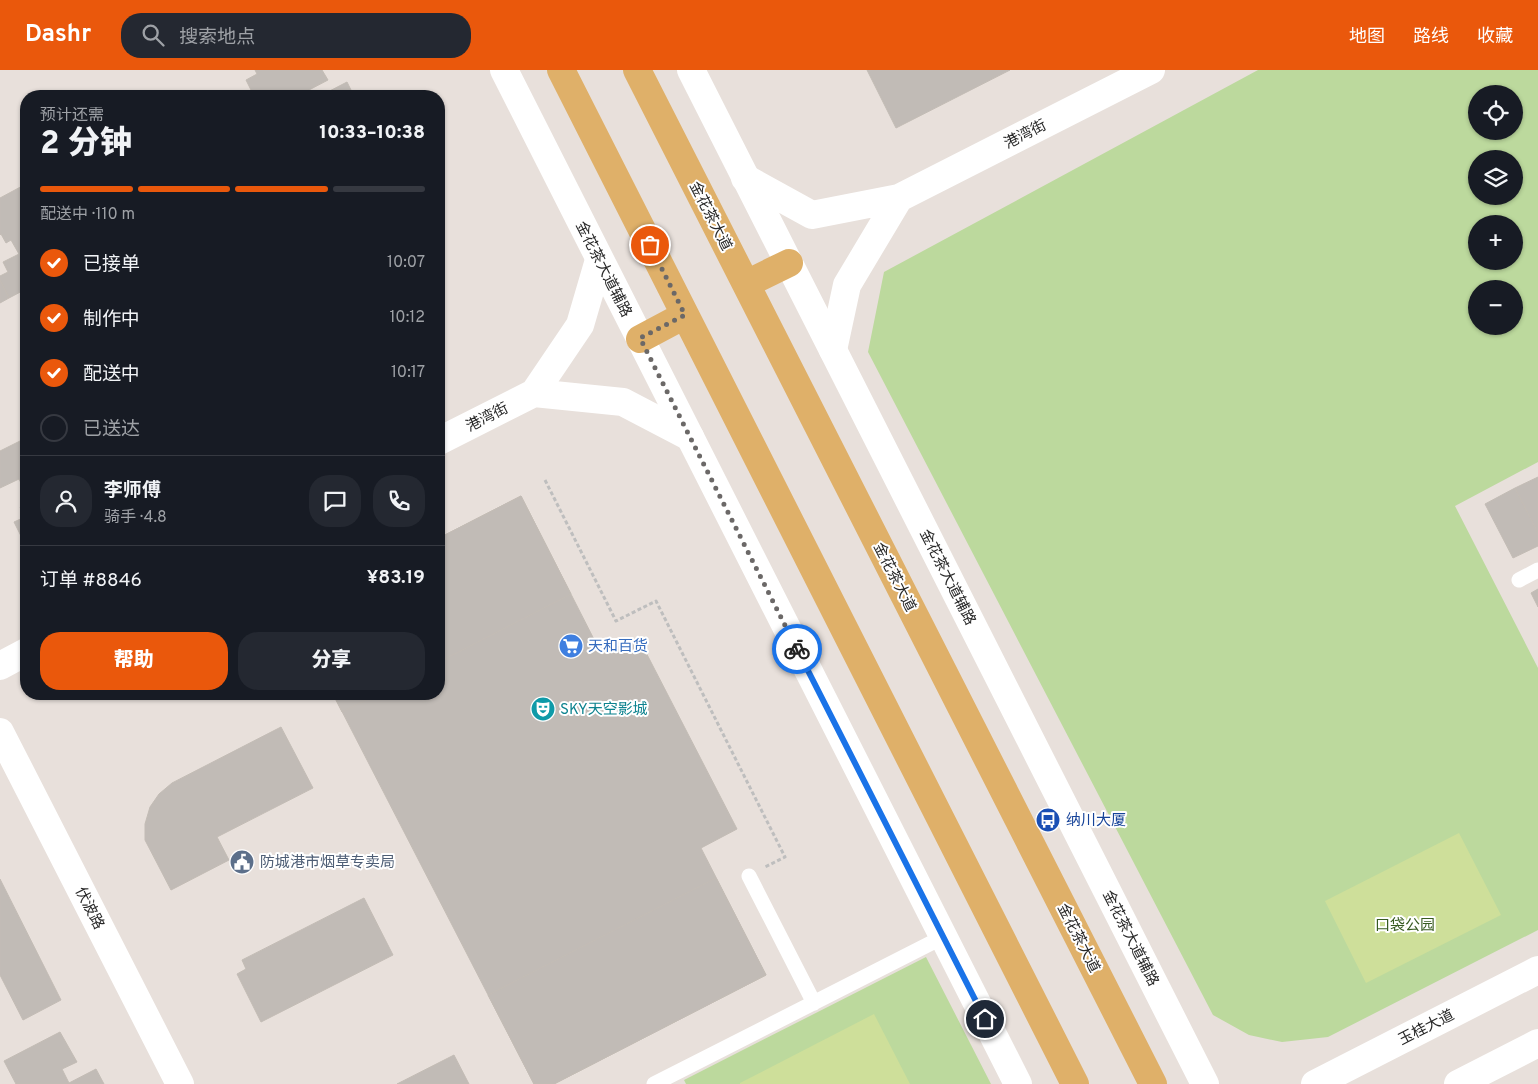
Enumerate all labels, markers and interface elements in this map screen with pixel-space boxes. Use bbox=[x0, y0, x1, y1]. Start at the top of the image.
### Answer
search box bbox=[121, 13, 471, 58]
text: Dashr bbox=[25, 20, 91, 50]
icon: search bbox=[139, 21, 167, 49]
text: 搜索地点 bbox=[179, 26, 255, 50]
text: 地图 bbox=[1349, 26, 1385, 49]
text: 路线 bbox=[1413, 26, 1449, 49]
text: 收藏 bbox=[1477, 26, 1513, 49]
map controls bbox=[1468, 85, 1523, 335]
button: locate bbox=[1468, 85, 1523, 140]
text: 预计还需 bbox=[40, 106, 104, 126]
street label: 港湾街 bbox=[1001, 117, 1050, 154]
text: 10:33–10:38 bbox=[319, 121, 425, 145]
text: 2 分钟 bbox=[40, 125, 132, 165]
button: layers bbox=[1468, 150, 1523, 205]
street label: 金花茶大道 bbox=[684, 179, 735, 254]
text: 配送中 · 110 m bbox=[40, 205, 135, 225]
button: + bbox=[1468, 215, 1523, 270]
street label: 金花茶大道辅路 bbox=[570, 219, 635, 321]
pin bbox=[629, 224, 671, 266]
icon: bag bbox=[636, 231, 664, 259]
icon: check bbox=[40, 249, 68, 277]
text: 已接单 bbox=[83, 253, 140, 277]
text: 10:07 bbox=[387, 253, 425, 273]
button: − bbox=[1468, 280, 1523, 335]
icon: check bbox=[40, 304, 68, 332]
text: 制作中 bbox=[83, 308, 140, 332]
text: 10:12 bbox=[389, 308, 425, 328]
icon: check bbox=[40, 359, 68, 387]
text: 配送中 bbox=[83, 363, 140, 387]
text: 10:17 bbox=[391, 363, 425, 383]
street label: 港湾街 bbox=[463, 400, 512, 437]
text: 已送达 bbox=[83, 418, 140, 442]
button: person bbox=[40, 475, 92, 527]
button: chat bbox=[309, 475, 361, 527]
button: phone bbox=[373, 475, 425, 527]
text: 李师傅 bbox=[104, 479, 161, 503]
text: 骑手 · 4.8 bbox=[104, 508, 167, 528]
street label: 金花茶大道辅路 bbox=[914, 527, 979, 629]
street label: 金花茶大道 bbox=[868, 540, 919, 615]
text: ¥83.19 bbox=[367, 566, 425, 590]
text: 订单 #8846 bbox=[40, 569, 142, 593]
courier bbox=[772, 624, 822, 674]
button: 帮助 bbox=[40, 632, 228, 690]
button: 分享 bbox=[238, 632, 425, 690]
supermarket icon: 天和百货 bbox=[558, 633, 584, 659]
icon: bike bbox=[783, 635, 811, 663]
place label: 天和百货 bbox=[588, 637, 648, 657]
theatre icon: SKY天空影城 bbox=[530, 696, 556, 722]
place label: SKY天空影城 bbox=[560, 701, 648, 720]
bus stop icon: 纳川大厦 bbox=[1035, 807, 1061, 833]
place label: 纳川大厦 bbox=[1066, 811, 1126, 831]
public building icon: 防城港市烟草专卖局 bbox=[229, 849, 255, 875]
place label: 防城港市烟草专卖局 bbox=[260, 854, 395, 873]
street label: 伏波路 bbox=[70, 884, 107, 933]
street label: 金花茶大道辅路 bbox=[1097, 888, 1162, 990]
street label: 金花茶大道 bbox=[1052, 901, 1103, 976]
park label: 口袋公园 bbox=[1375, 917, 1435, 936]
pin bbox=[964, 998, 1006, 1040]
icon: home bbox=[971, 1005, 999, 1033]
street label: 玉桂大道 bbox=[1396, 1006, 1458, 1050]

